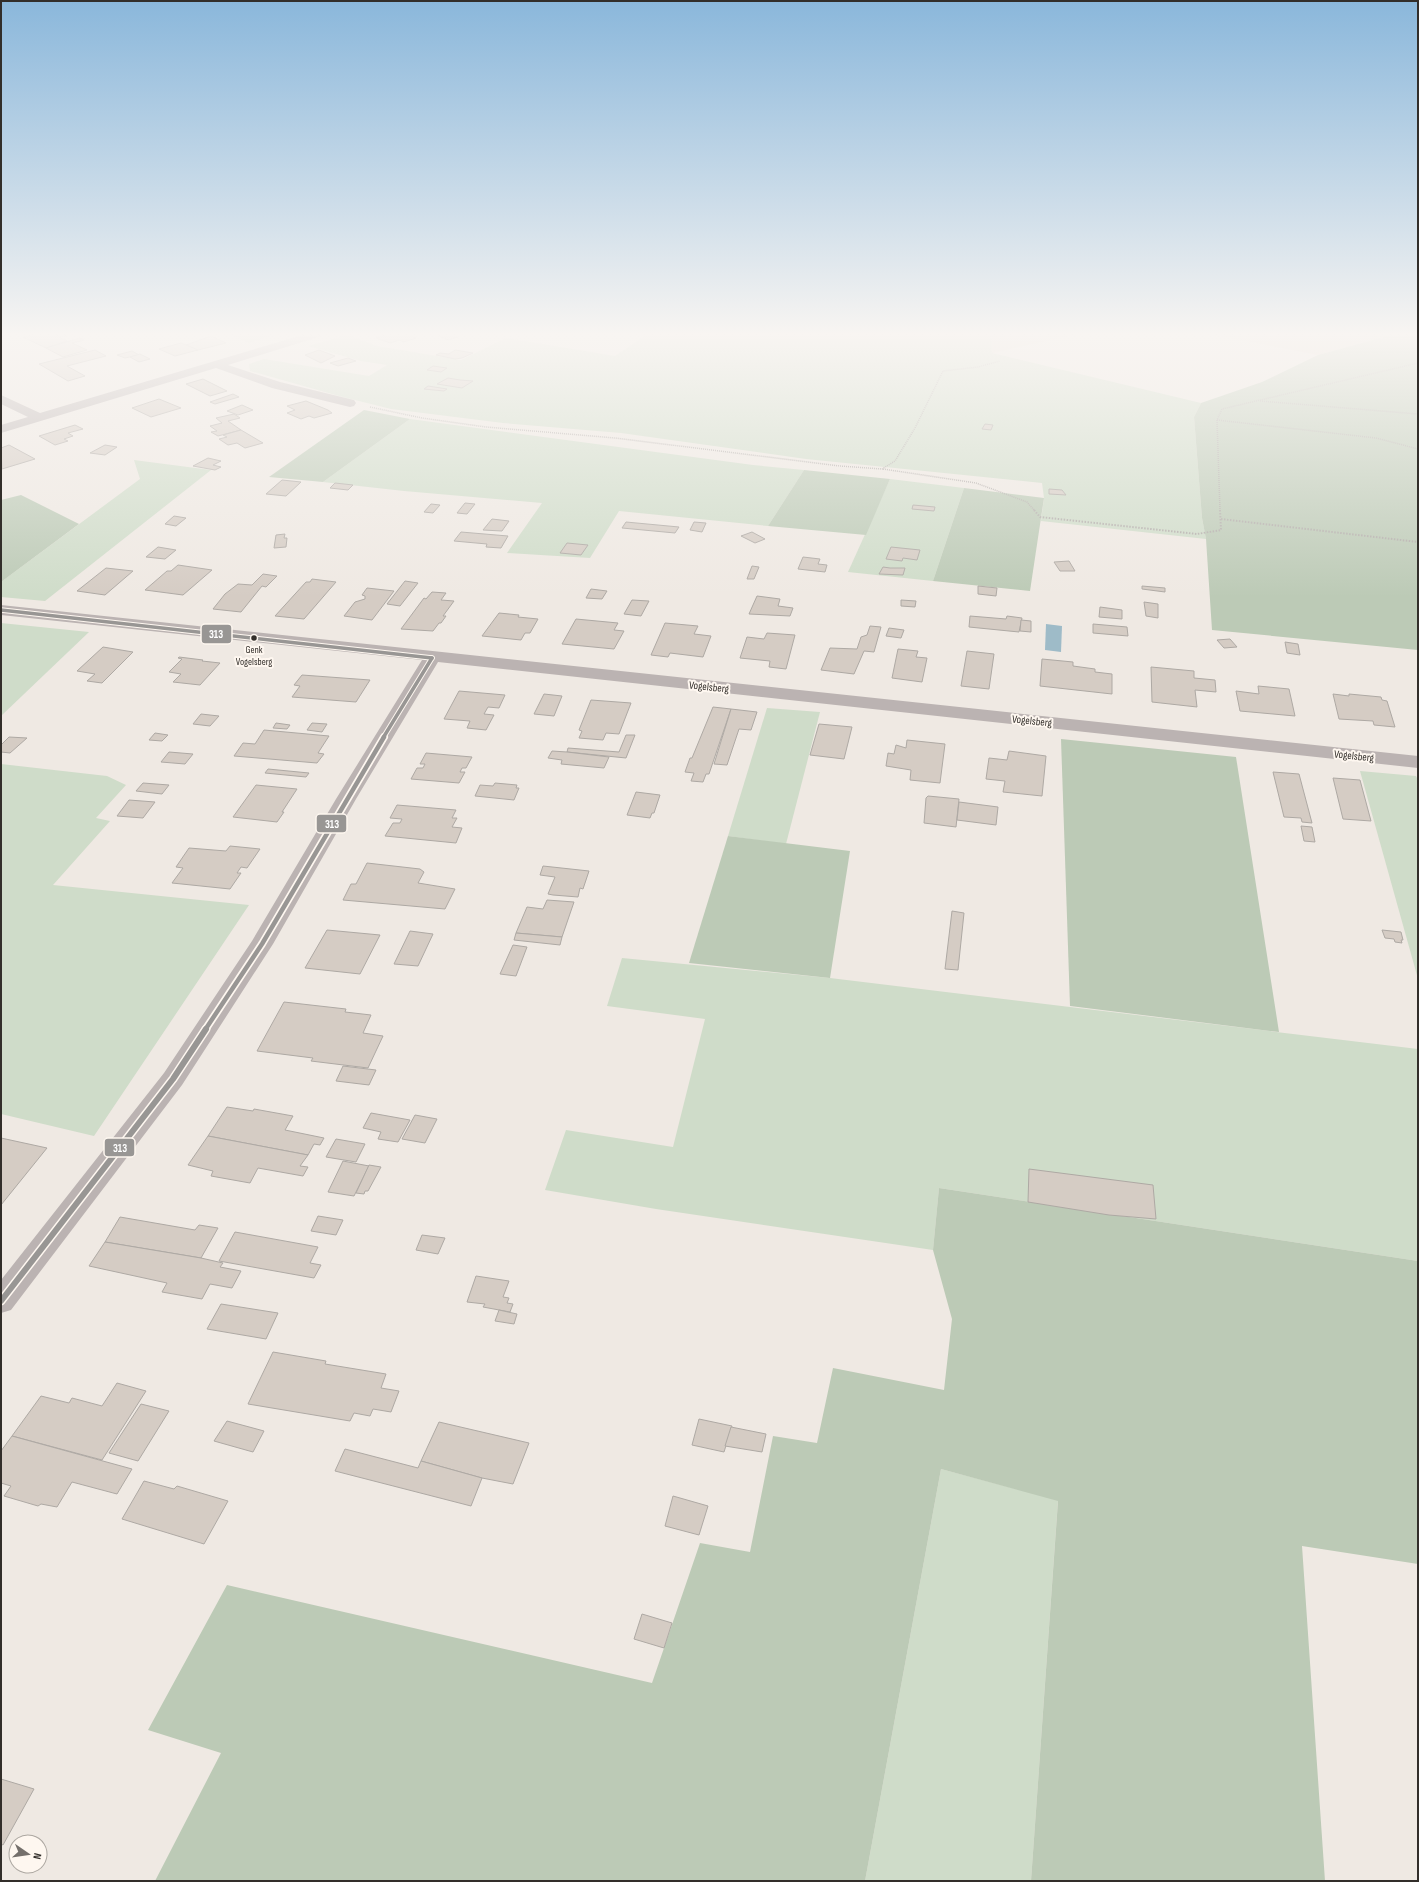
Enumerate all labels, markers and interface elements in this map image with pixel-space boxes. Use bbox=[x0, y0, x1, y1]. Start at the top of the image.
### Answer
line badge: 313 bbox=[201, 624, 232, 644]
text: 313 bbox=[209, 628, 223, 641]
marker: Genk Vogelsberg bbox=[249, 633, 259, 643]
place label: Genk Vogelsberg bbox=[236, 644, 272, 668]
street label: Vogelsberg bbox=[688, 678, 730, 696]
street label: Vogelsberg bbox=[1011, 712, 1053, 730]
street label: Vogelsberg bbox=[1333, 747, 1375, 765]
line badge: 313 bbox=[316, 814, 347, 833]
text: 313 bbox=[325, 818, 339, 831]
line badge: 313 bbox=[104, 1138, 135, 1157]
text: 313 bbox=[113, 1142, 127, 1155]
north arrow bbox=[8, 1834, 48, 1874]
text: N bbox=[30, 1852, 44, 1861]

